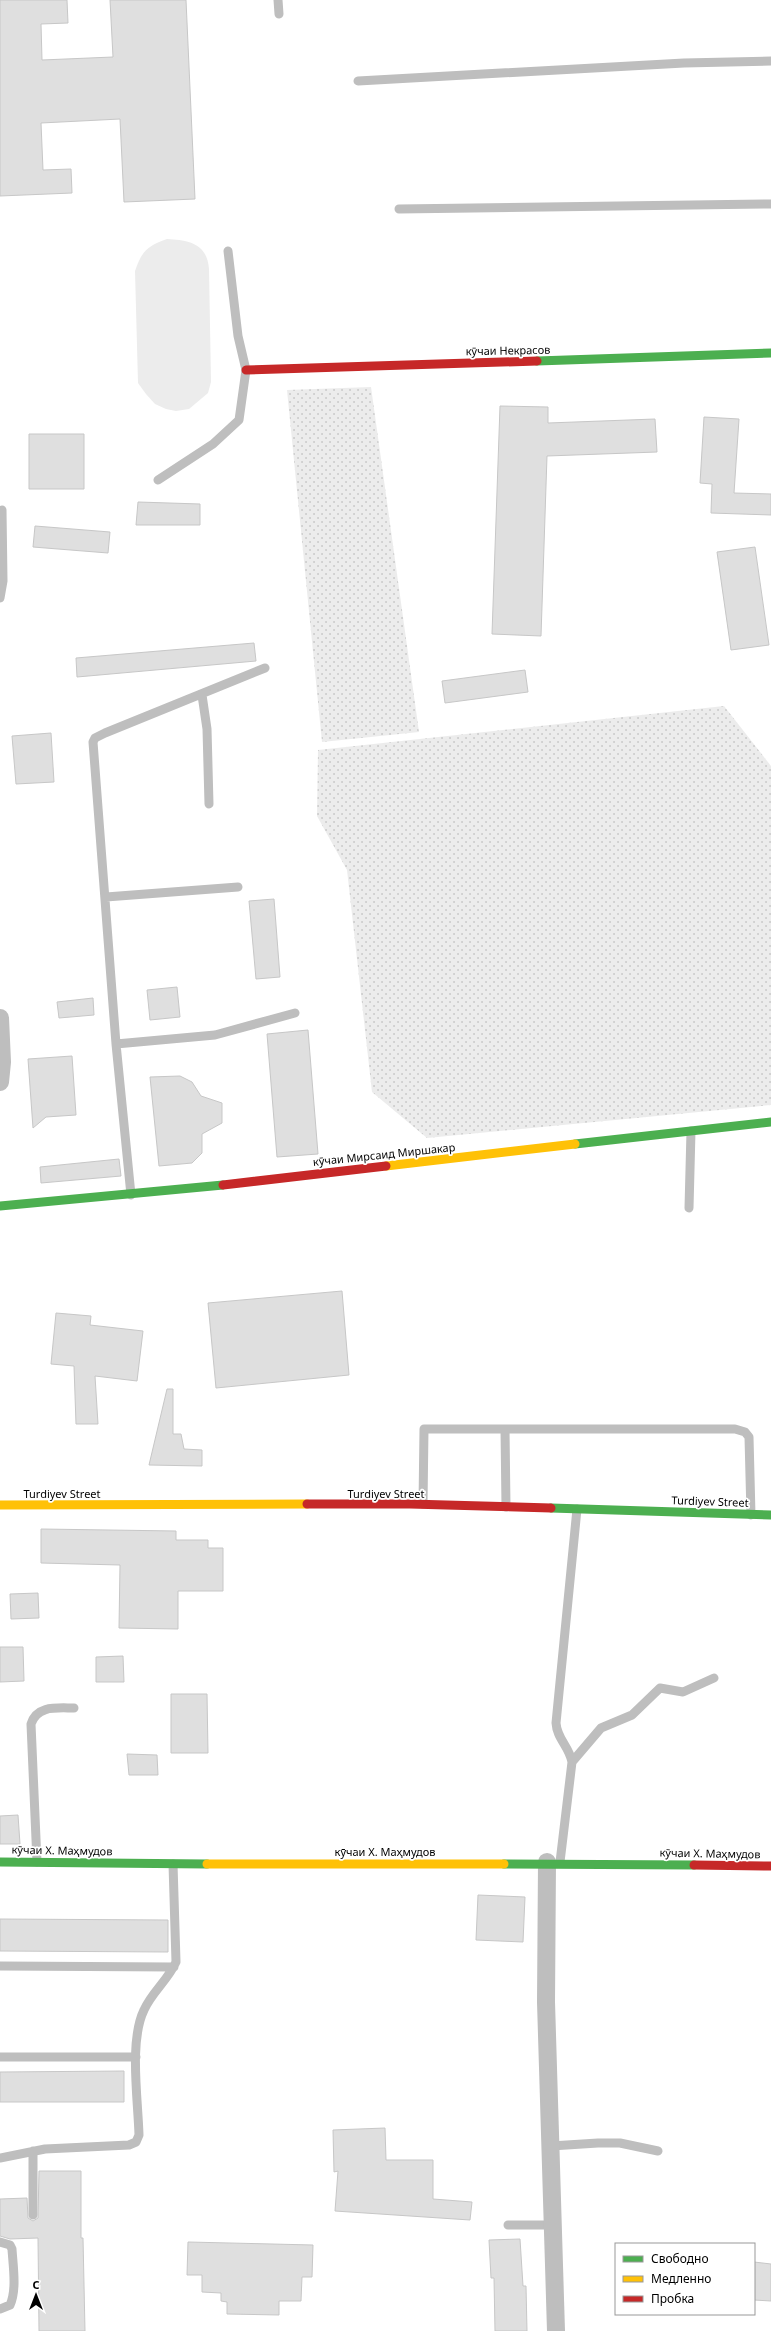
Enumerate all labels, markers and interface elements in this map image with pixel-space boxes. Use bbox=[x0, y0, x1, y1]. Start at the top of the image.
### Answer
street label: кӯчаи Некрасов bbox=[466, 342, 550, 358]
street label: кӯчаи Мирсаид Миршакар bbox=[312, 1139, 456, 1169]
street label: Turdiyev Street bbox=[23, 1486, 101, 1501]
street label: Turdiyev Street bbox=[347, 1486, 425, 1501]
street label: Turdiyev Street bbox=[671, 1492, 749, 1510]
street label: кӯчаи Х. Маҳмудов bbox=[11, 1842, 113, 1858]
street label: кӯчаи Х. Маҳмудов bbox=[335, 1844, 435, 1859]
street label: кӯчаи Х. Маҳмудов bbox=[659, 1845, 761, 1861]
legend bbox=[615, 2243, 755, 2315]
text: Свободно bbox=[651, 2250, 709, 2267]
text: Медленно bbox=[651, 2270, 711, 2287]
north arrow bbox=[16, 2275, 56, 2315]
text: С bbox=[32, 2277, 40, 2292]
text: Пробка bbox=[651, 2290, 694, 2307]

